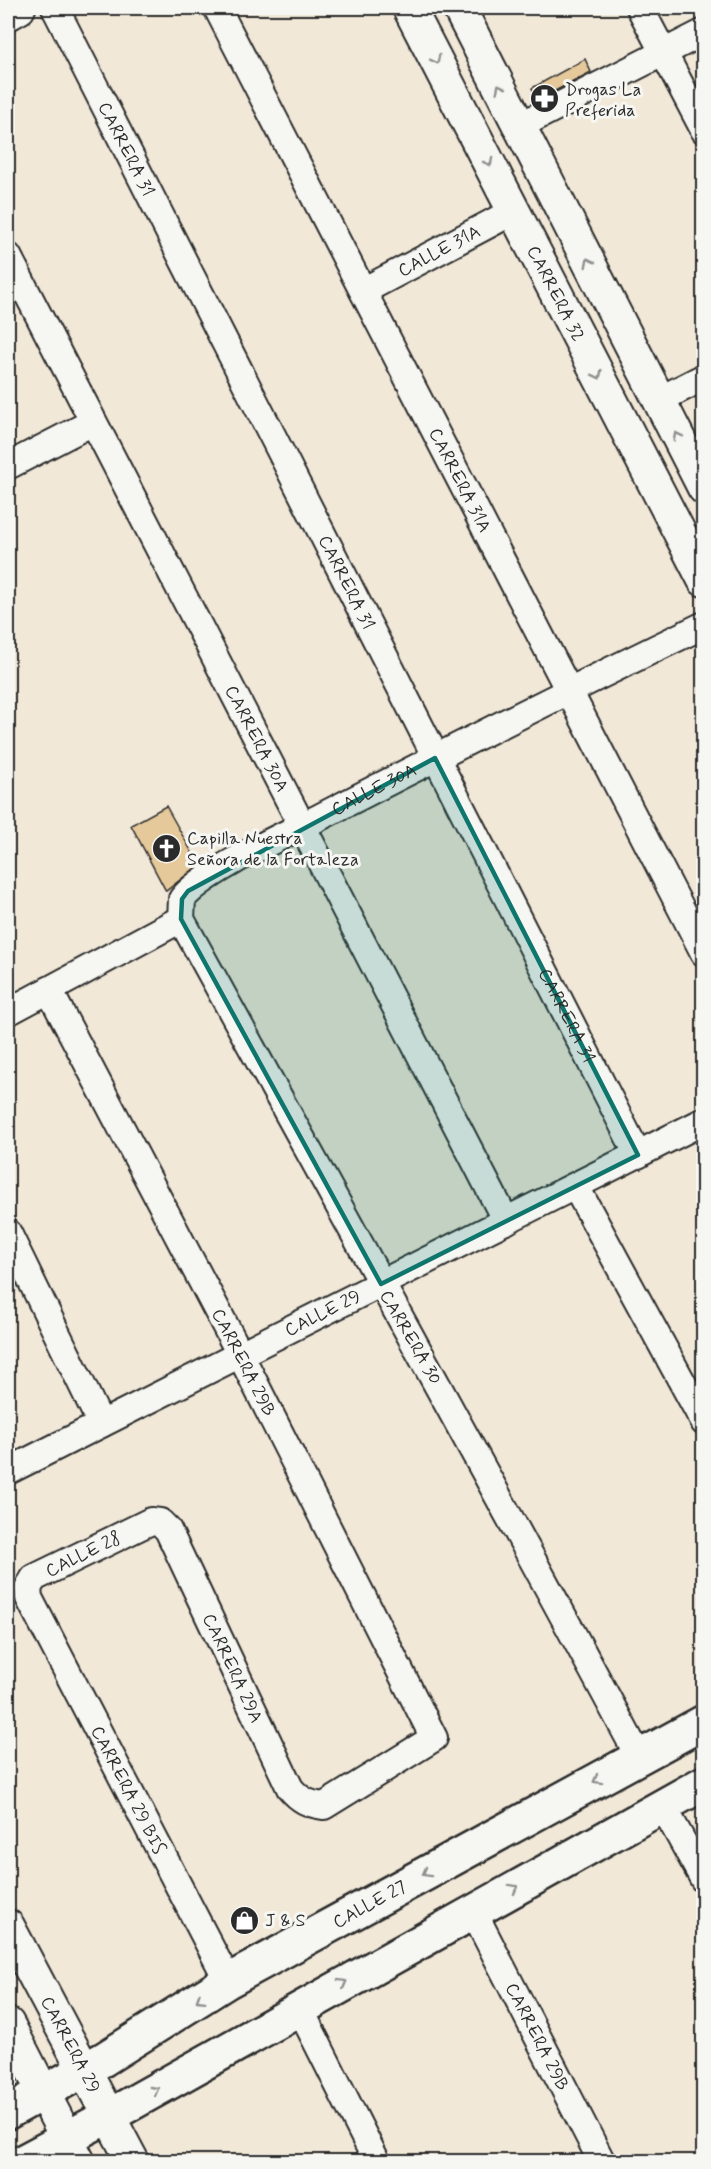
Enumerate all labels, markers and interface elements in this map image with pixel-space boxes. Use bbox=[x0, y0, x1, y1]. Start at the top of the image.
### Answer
one-way arrow bbox=[428, 53, 440, 64]
place label: Drogas La Preferida bbox=[565, 78, 641, 123]
pharmacy icon: Drogas La Preferida bbox=[528, 83, 560, 115]
one-way arrow bbox=[496, 84, 507, 94]
street label: CARRERA 31 bbox=[92, 98, 160, 201]
one-way arrow bbox=[482, 156, 493, 166]
street label: CALLE 31A bbox=[394, 220, 485, 283]
street label: CARRERA 32 bbox=[521, 242, 590, 346]
one-way arrow bbox=[584, 257, 596, 268]
one-way arrow bbox=[591, 369, 602, 379]
street label: CARRERA 31A bbox=[422, 424, 496, 537]
one-way arrow bbox=[673, 431, 684, 442]
street label: CARRERA 31 bbox=[312, 531, 380, 634]
street label: CARRERA 30A bbox=[219, 681, 294, 797]
street label: CALLE 30A bbox=[328, 758, 421, 822]
place label: Capilla Nuestra Señora de la Fortaleza bbox=[187, 827, 359, 872]
church icon: Capilla Nuestra Señora de la Fortaleza bbox=[150, 832, 182, 864]
street label: CARRERA 31 bbox=[532, 965, 600, 1067]
street label: CALLE 29 bbox=[281, 1285, 365, 1343]
street label: CARRERA 30 bbox=[373, 1286, 447, 1389]
street label: CARRERA 29B bbox=[205, 1305, 280, 1420]
street label: CALLE 28 bbox=[42, 1526, 125, 1583]
street label: CARRERA 29A bbox=[196, 1610, 268, 1727]
street label: CARRERA 29 BIS bbox=[84, 1722, 171, 1859]
one-way arrow bbox=[593, 1773, 603, 1784]
one-way arrow bbox=[422, 1866, 432, 1877]
street label: CALLE 27 bbox=[329, 1875, 411, 1935]
one-way arrow bbox=[508, 1884, 518, 1895]
shop icon: J & S bbox=[228, 1904, 260, 1936]
place label: J & S bbox=[265, 1909, 305, 1933]
one-way arrow bbox=[337, 1979, 347, 1990]
street label: CARRERA 29B bbox=[499, 1979, 574, 2095]
one-way arrow bbox=[196, 1991, 206, 2003]
street label: CARRERA 29 bbox=[34, 1992, 105, 2098]
one-way arrow bbox=[149, 2085, 160, 2097]

